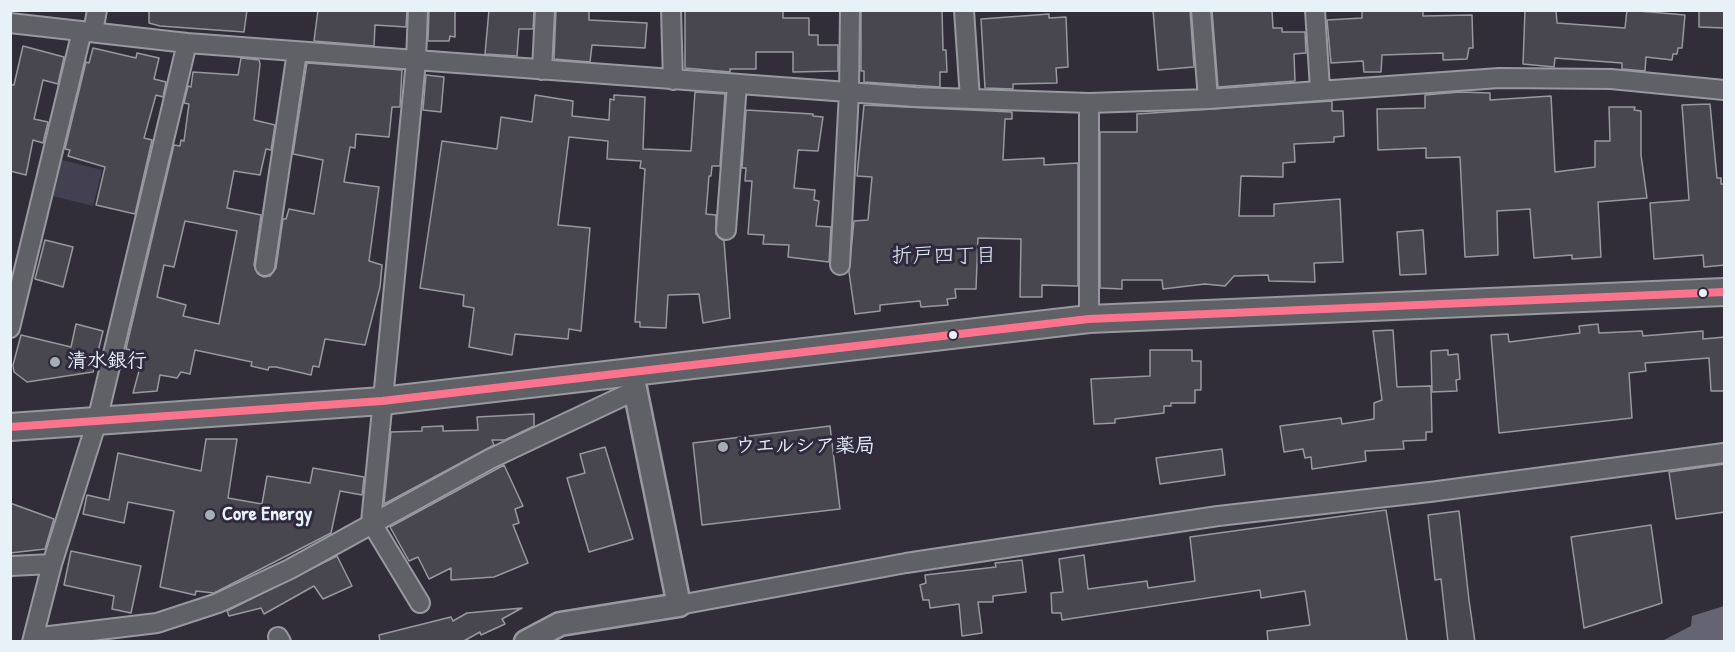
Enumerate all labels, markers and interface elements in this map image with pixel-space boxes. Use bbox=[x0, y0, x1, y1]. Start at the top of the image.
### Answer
district label: 折戸四丁目 bbox=[892, 243, 996, 269]
unlabelled marker bbox=[1697, 287, 1709, 299]
unlabelled marker bbox=[947, 329, 959, 341]
place label: 清水銀行 bbox=[67, 350, 147, 374]
marker: 清水銀行 bbox=[48, 355, 62, 369]
place label: ウエルシア薬局 bbox=[735, 435, 875, 459]
marker: ウエルシア薬局 bbox=[716, 440, 730, 454]
place label: Core Energy bbox=[222, 503, 312, 527]
marker: Core Energy bbox=[203, 508, 217, 522]

